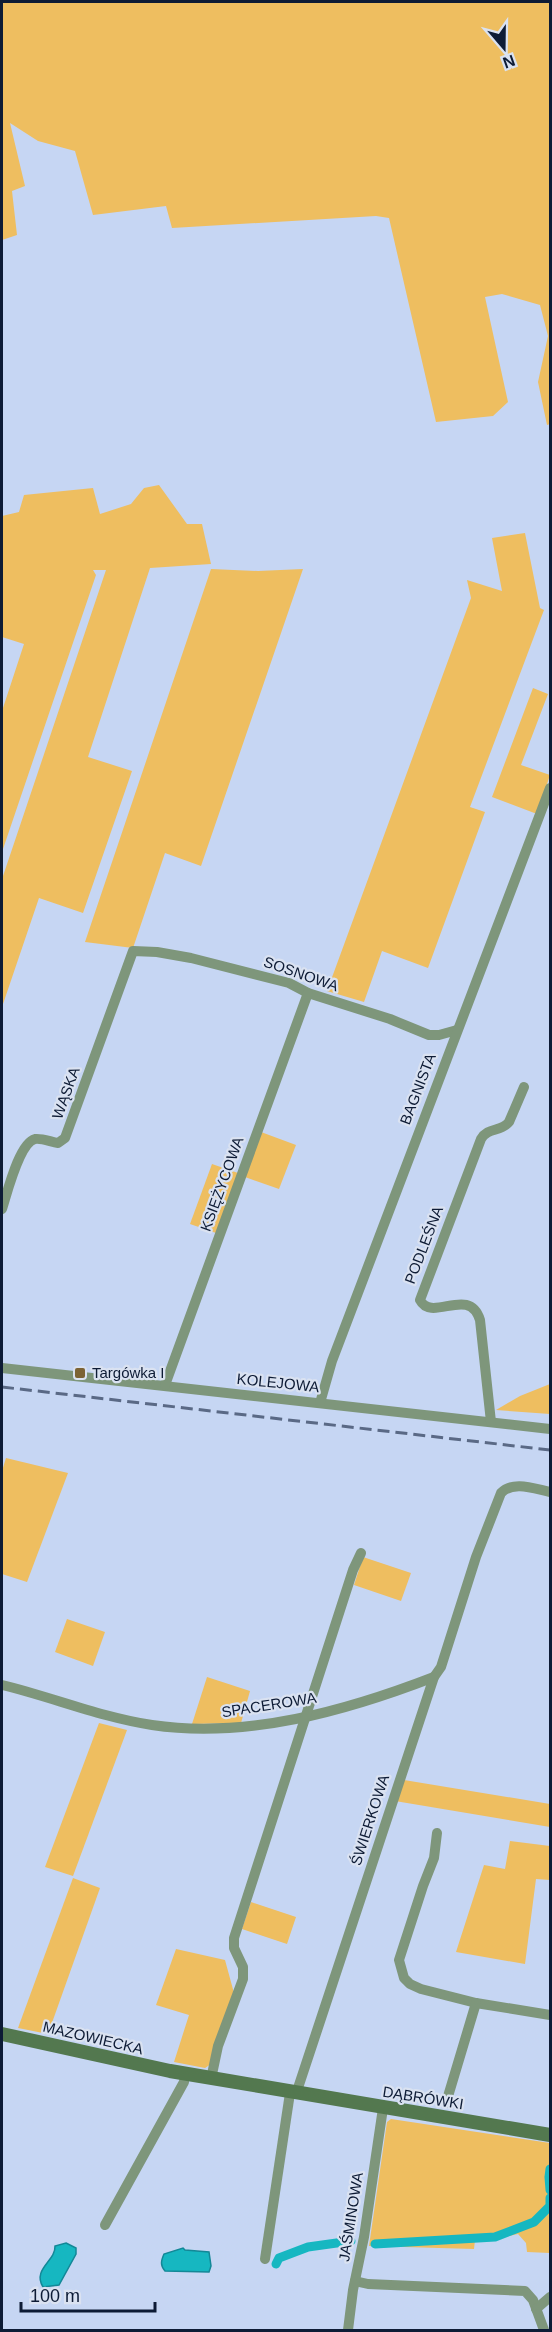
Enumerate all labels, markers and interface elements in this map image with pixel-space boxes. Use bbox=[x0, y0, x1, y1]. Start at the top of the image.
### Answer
north arrow bbox=[474, 18, 534, 78]
text: N bbox=[501, 52, 517, 72]
street label: SOSNOWA bbox=[262, 953, 341, 994]
street label: BAGNISTA bbox=[396, 1051, 439, 1127]
street label: WĄSKA bbox=[48, 1064, 83, 1121]
street label: KSIĘŻYCOWA bbox=[197, 1134, 247, 1233]
street label: PODLEŚNA bbox=[401, 1204, 446, 1286]
place label: Targówka I bbox=[92, 1364, 165, 1381]
marker: Targówka I bbox=[73, 1366, 87, 1380]
street label: KOLEJOWA bbox=[236, 1370, 320, 1395]
street label: SPACEROWA bbox=[220, 1689, 318, 1720]
street label: ŚWIERKOWA bbox=[347, 1772, 392, 1867]
street label: MAZOWIECKA bbox=[41, 2018, 145, 2057]
street label: DĄBRÓWKI bbox=[381, 2083, 465, 2112]
street label: JAŚMINOWA bbox=[335, 2171, 366, 2263]
scale bar bbox=[21, 2275, 154, 2313]
text: 100 m bbox=[30, 2286, 80, 2306]

